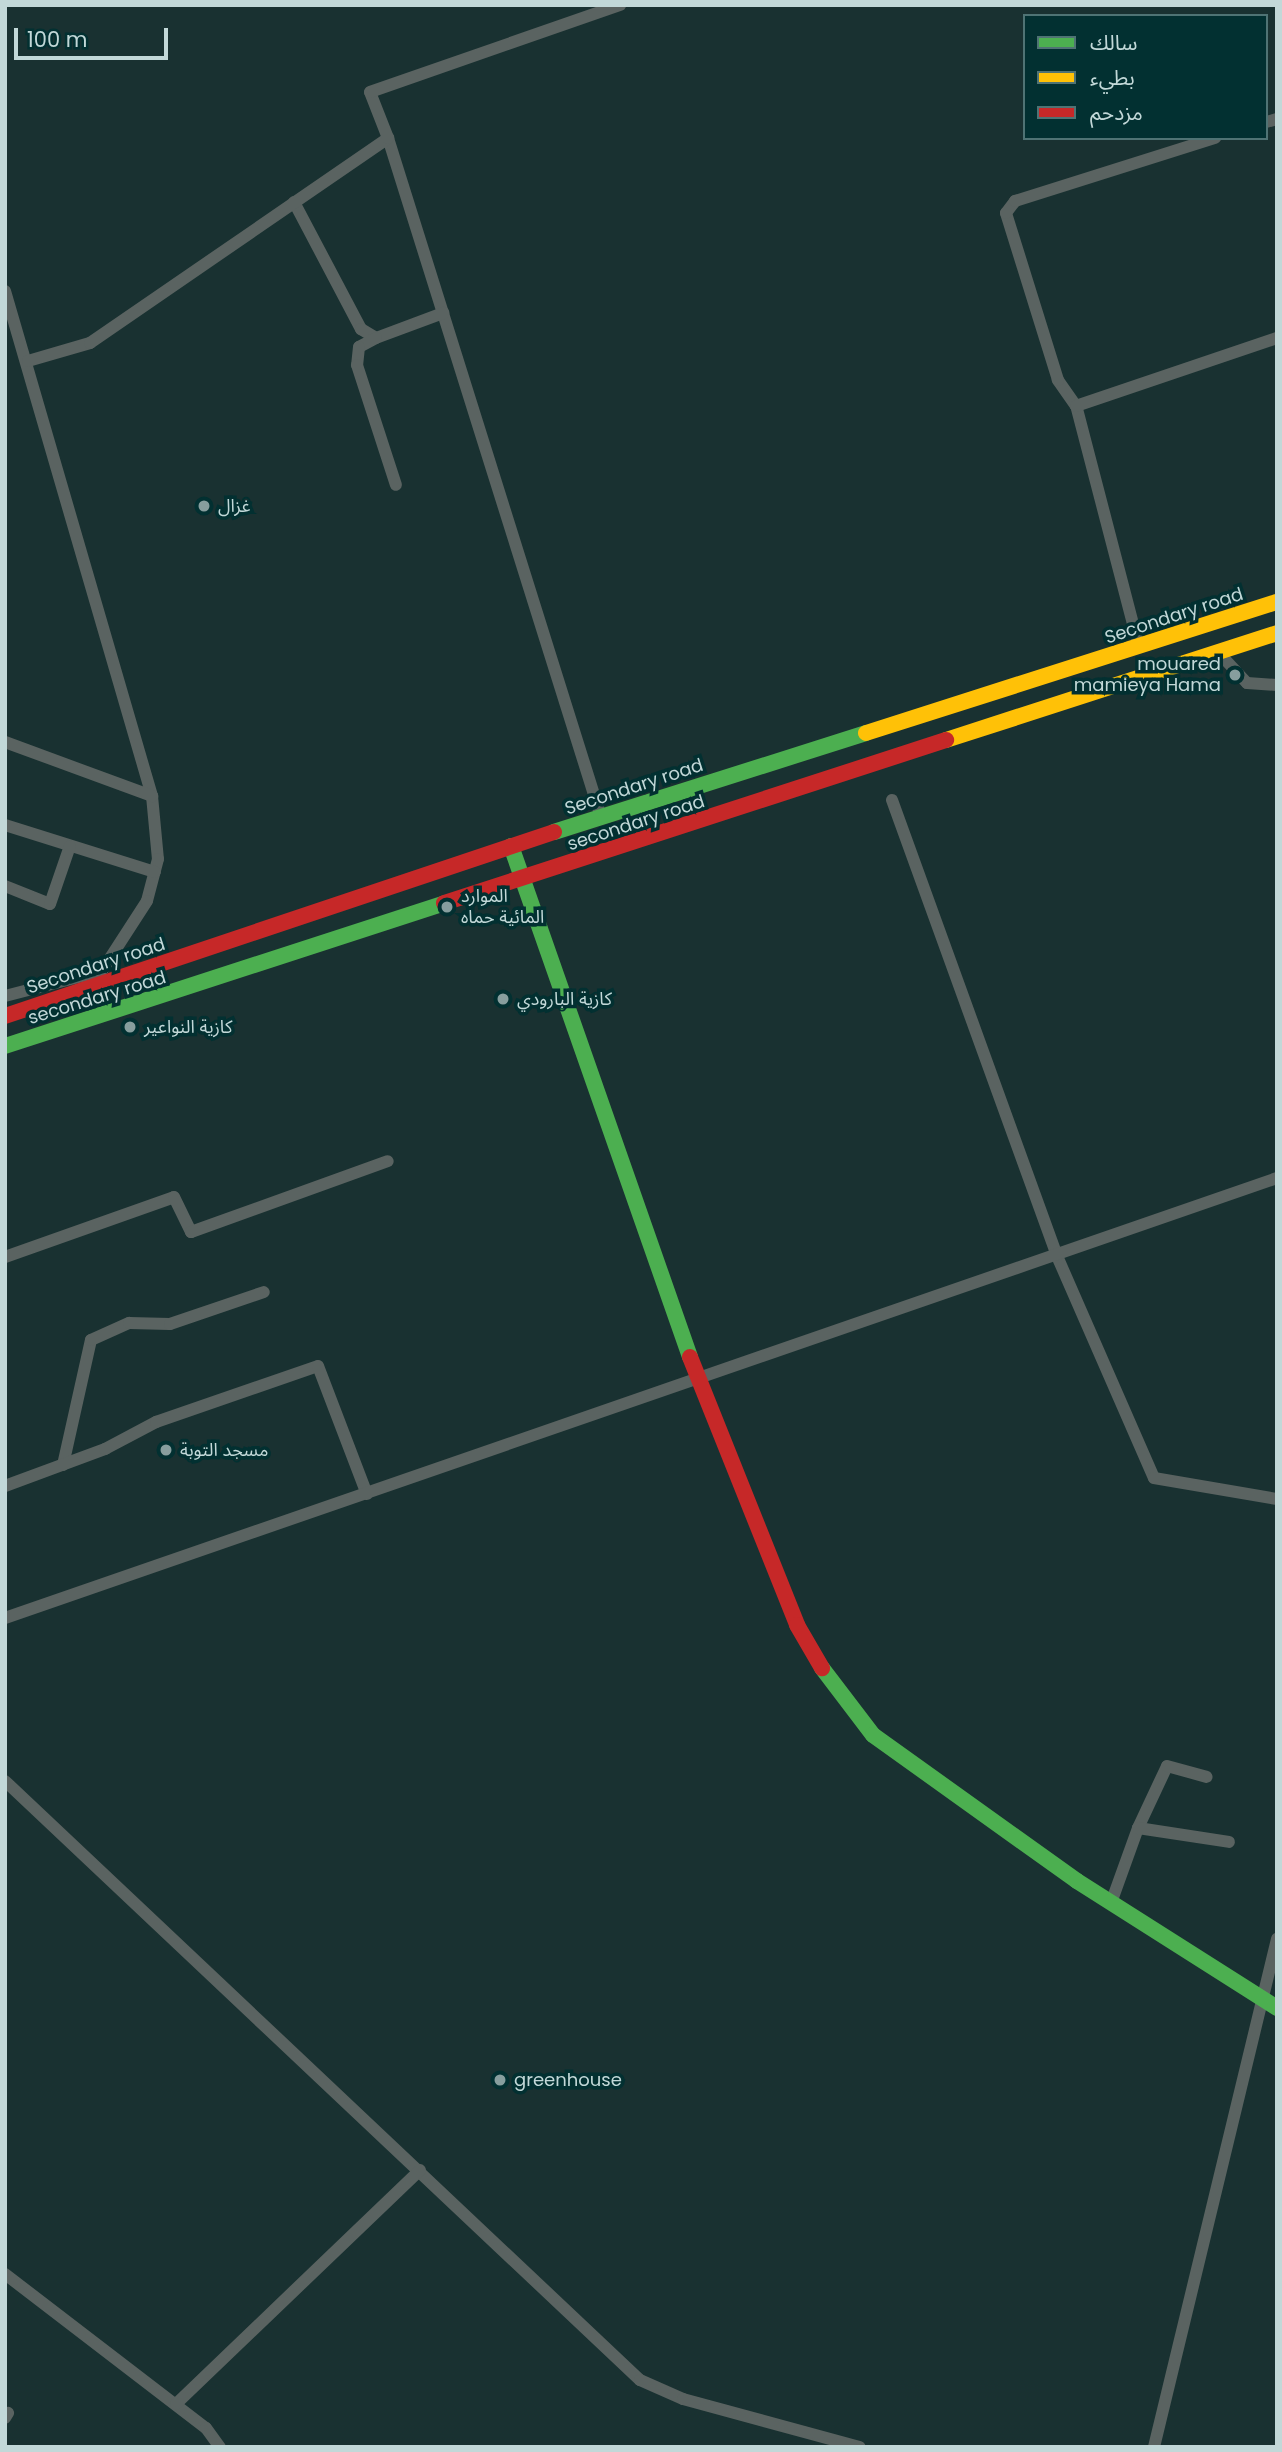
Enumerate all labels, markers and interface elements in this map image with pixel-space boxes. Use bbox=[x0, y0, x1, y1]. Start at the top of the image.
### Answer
scale bar bbox=[18, 14, 172, 58]
legend bbox=[1023, 14, 1268, 140]
text: 100 m bbox=[27, 25, 87, 54]
text: سالك bbox=[1090, 28, 1137, 57]
text: بطيء bbox=[1090, 63, 1135, 92]
text: مزدحم bbox=[1090, 98, 1143, 127]
place label: غزال bbox=[218, 495, 251, 517]
marker: غزال bbox=[196, 498, 212, 514]
street label: Secondary road bbox=[1102, 583, 1246, 649]
place label: mouared mamieya Hama bbox=[1074, 654, 1221, 696]
marker: mouared mamieya Hama bbox=[1227, 667, 1243, 683]
street label: Secondary road bbox=[562, 754, 706, 820]
street label: secondary road bbox=[565, 791, 707, 855]
place label: الموارد المائية حماه bbox=[461, 886, 544, 928]
marker: الموارد المائية حماه bbox=[439, 899, 455, 915]
street label: Secondary road bbox=[24, 933, 168, 999]
street label: secondary road bbox=[25, 967, 169, 1029]
place label: كازية البارودي bbox=[517, 988, 612, 1010]
marker: كازية البارودي bbox=[495, 991, 511, 1007]
place label: كازية النواعير bbox=[144, 1016, 232, 1038]
marker: كازية النواعير bbox=[122, 1019, 138, 1035]
place label: مسجد التوبة bbox=[180, 1439, 268, 1461]
marker: مسجد التوبة bbox=[158, 1442, 174, 1458]
place label: greenhouse bbox=[514, 2069, 622, 2091]
marker: greenhouse bbox=[492, 2072, 508, 2088]

